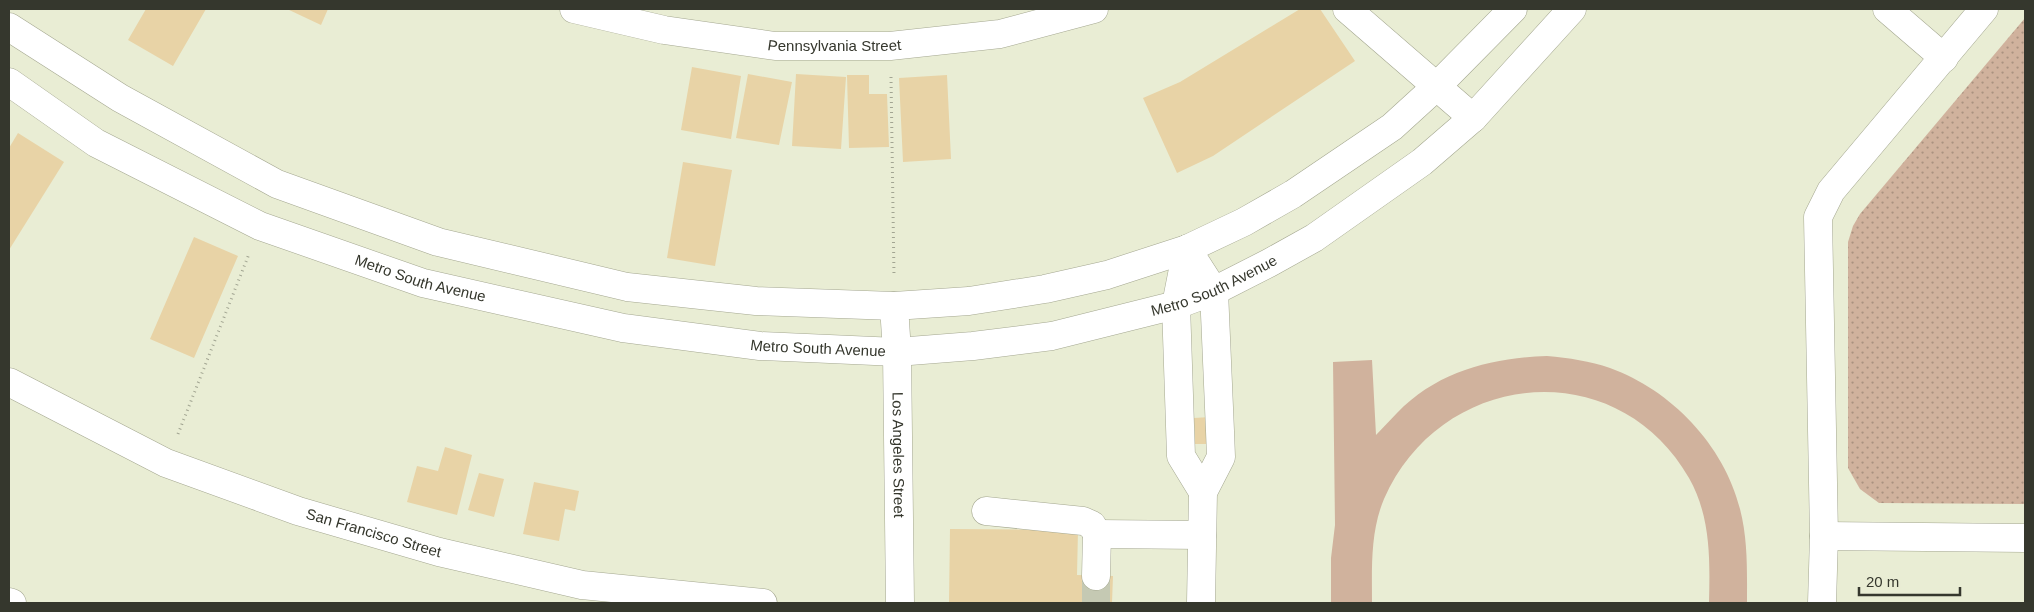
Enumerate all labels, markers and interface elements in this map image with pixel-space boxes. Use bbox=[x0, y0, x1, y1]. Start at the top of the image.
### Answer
street label: Pennsylvania Street bbox=[767, 36, 903, 54]
street label: Metro South Avenue bbox=[353, 251, 488, 305]
street label: Metro South Avenue bbox=[1149, 251, 1280, 319]
street label: Metro South Avenue bbox=[749, 336, 886, 360]
street label: Los Angeles Street bbox=[889, 392, 908, 519]
street label: San Francisco Street bbox=[304, 505, 444, 560]
scale bar bbox=[1859, 564, 1960, 596]
text: 20 m bbox=[1866, 573, 1899, 590]

